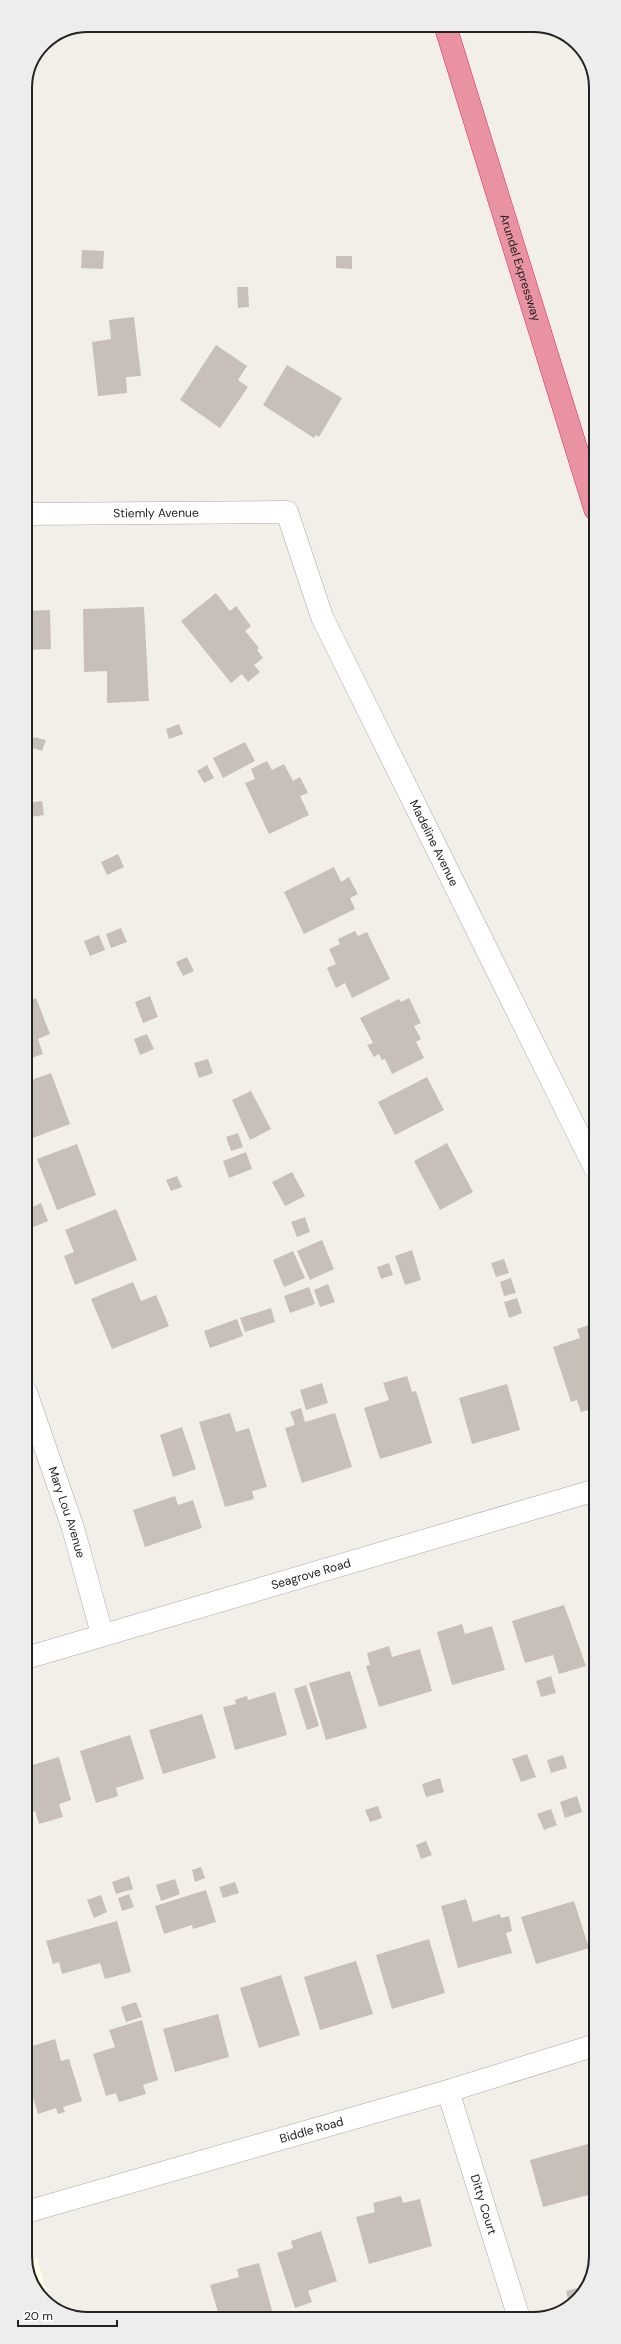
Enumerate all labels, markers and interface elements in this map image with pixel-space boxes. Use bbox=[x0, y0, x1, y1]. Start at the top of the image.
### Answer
street label: Arundel Expressway bbox=[496, 212, 544, 324]
street label: Stiemly Avenue bbox=[113, 505, 199, 521]
street label: Madeline Avenue bbox=[406, 797, 462, 889]
street label: Mary Lou Avenue bbox=[44, 1464, 89, 1560]
street label: Seagrove Road bbox=[269, 1555, 353, 1593]
street label: Biddle Road bbox=[278, 2113, 345, 2147]
street label: Ditty Court bbox=[467, 2172, 501, 2237]
scale bar bbox=[18, 2302, 117, 2328]
text: 20 m bbox=[24, 2308, 53, 2324]

